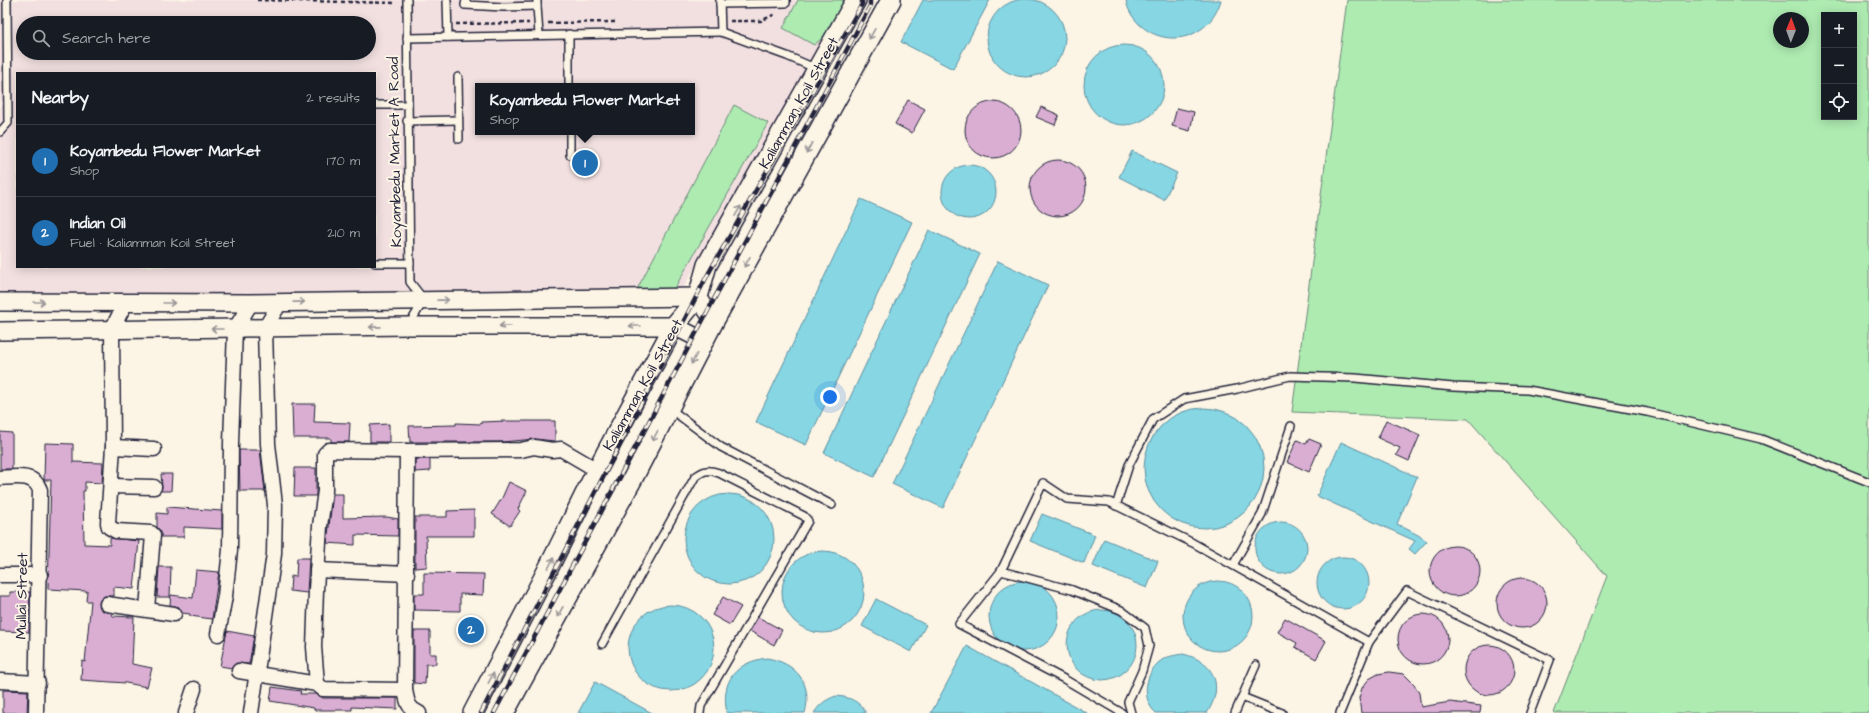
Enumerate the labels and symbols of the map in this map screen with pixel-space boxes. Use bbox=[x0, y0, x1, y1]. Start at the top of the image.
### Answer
north arrow bbox=[1773, 12, 1809, 48]
one-way arrow bbox=[868, 28, 875, 40]
street label: Kaliamman Koil Street bbox=[754, 33, 844, 173]
street label: Koyambedu Market A Road bbox=[383, 56, 408, 248]
one-way arrow bbox=[805, 142, 813, 154]
pin: 1 bbox=[572, 148, 598, 178]
one-way arrow bbox=[734, 206, 742, 218]
one-way arrow bbox=[742, 256, 750, 268]
one-way arrow bbox=[436, 296, 449, 304]
one-way arrow bbox=[32, 298, 45, 306]
one-way arrow bbox=[162, 299, 175, 307]
one-way arrow bbox=[292, 299, 305, 306]
street label: Kaliamman Koil Street bbox=[598, 315, 688, 455]
one-way arrow bbox=[499, 322, 512, 330]
one-way arrow bbox=[629, 322, 642, 330]
one-way arrow bbox=[369, 323, 382, 330]
one-way arrow bbox=[211, 325, 224, 333]
one-way arrow bbox=[690, 352, 698, 364]
your location bbox=[820, 387, 840, 407]
one-way arrow bbox=[651, 430, 658, 442]
street label: Mullai Street bbox=[11, 552, 33, 640]
one-way arrow bbox=[548, 557, 555, 569]
one-way arrow bbox=[556, 606, 564, 618]
pin: 2 bbox=[458, 615, 484, 645]
one-way arrow bbox=[488, 673, 495, 685]

